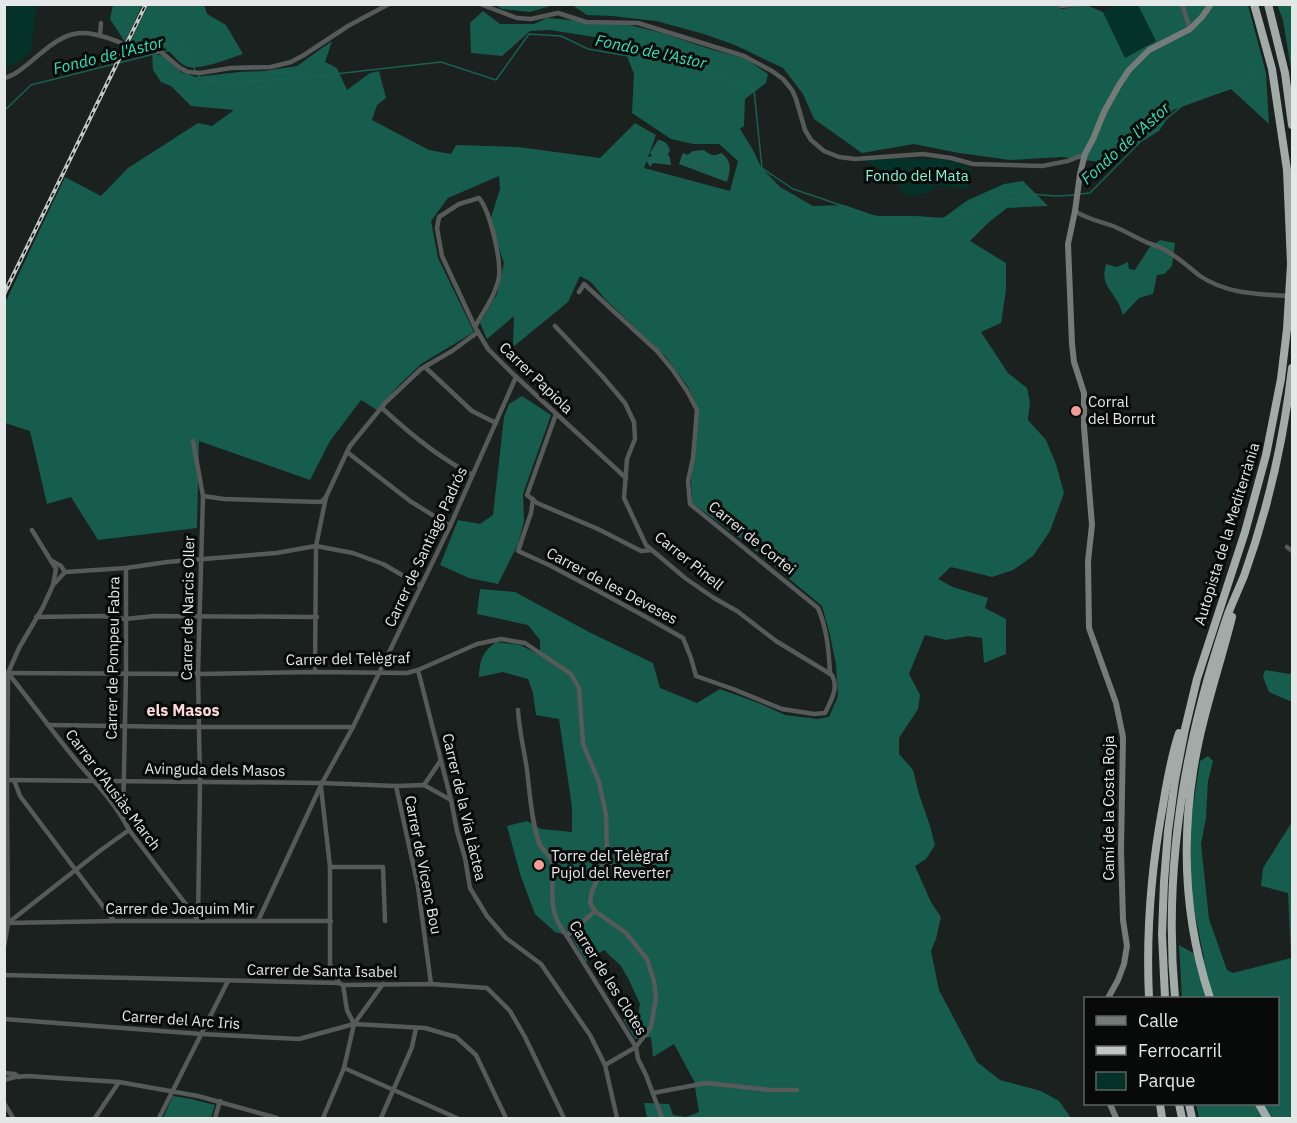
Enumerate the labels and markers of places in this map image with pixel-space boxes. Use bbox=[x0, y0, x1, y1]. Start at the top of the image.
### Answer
place label: Corral del Borrut bbox=[1088, 392, 1156, 428]
marker: Corral del Borrut bbox=[1069, 404, 1083, 418]
place label: Torre del Telègraf Pujol del Reverter bbox=[551, 846, 671, 882]
marker: Torre del Telègraf Pujol del Reverter bbox=[532, 858, 546, 872]

